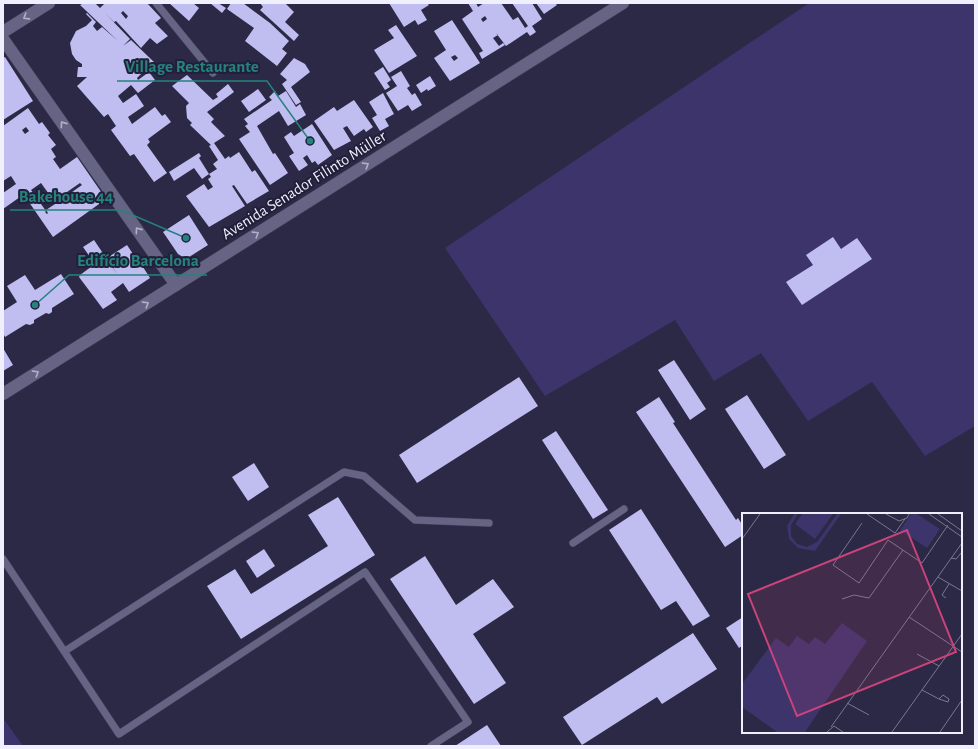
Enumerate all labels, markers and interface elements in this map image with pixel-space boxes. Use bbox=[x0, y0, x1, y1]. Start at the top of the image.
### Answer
one-way arrow bbox=[23, 13, 30, 20]
callout: Village Restaurante bbox=[117, 52, 267, 81]
text: Village Restaurante bbox=[125, 58, 259, 75]
one-way arrow bbox=[60, 121, 68, 128]
street label: Avenida Senador Filinto Müller bbox=[219, 127, 390, 242]
one-way arrow bbox=[362, 162, 369, 170]
callout: Bakehouse 44 bbox=[10, 181, 121, 210]
text: Bakehouse 44 bbox=[19, 188, 114, 205]
one-way arrow bbox=[135, 227, 143, 234]
one-way arrow bbox=[252, 232, 259, 239]
callout: Edifício Barcelona bbox=[69, 246, 207, 275]
text: Edifício Barcelona bbox=[77, 252, 199, 269]
one-way arrow bbox=[142, 301, 149, 308]
one-way arrow bbox=[32, 370, 39, 378]
inset map bbox=[742, 513, 962, 733]

